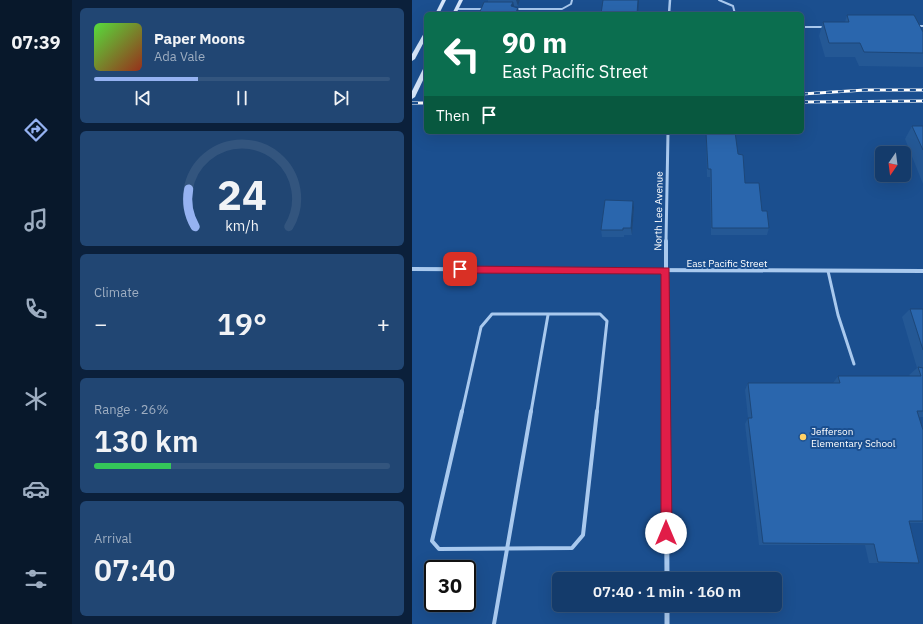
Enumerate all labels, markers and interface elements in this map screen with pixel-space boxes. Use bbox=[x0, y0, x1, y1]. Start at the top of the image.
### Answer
text: 90 m bbox=[502, 24, 567, 61]
icon: left bbox=[436, 28, 488, 80]
text: Paper Moons bbox=[154, 29, 245, 48]
text: 07:39 bbox=[11, 31, 61, 54]
text: Ada Vale bbox=[154, 48, 205, 65]
text: East Pacific Street bbox=[502, 60, 648, 83]
icon: previous bbox=[132, 87, 154, 109]
icon: pause bbox=[231, 87, 253, 109]
icon: next bbox=[330, 87, 352, 109]
icon: arrive bbox=[478, 104, 500, 126]
text: Then bbox=[436, 106, 470, 125]
icon: directions bbox=[22, 116, 50, 144]
north arrow bbox=[875, 146, 911, 182]
map controls bbox=[875, 146, 911, 182]
text: 24 bbox=[217, 167, 267, 221]
street label: North Lee Avenue bbox=[651, 171, 666, 251]
icon: music bbox=[22, 206, 50, 234]
text: km/h bbox=[225, 215, 259, 234]
pin bbox=[443, 252, 477, 286]
street label: East Pacific Street bbox=[686, 257, 768, 270]
icon: arrive bbox=[449, 258, 471, 280]
text: Climate bbox=[94, 284, 139, 301]
icon: phone bbox=[22, 295, 50, 323]
text: 19° bbox=[217, 304, 267, 343]
text: − bbox=[94, 309, 107, 338]
text: + bbox=[377, 309, 390, 338]
icon: climate bbox=[22, 385, 50, 413]
text: Range · 26% bbox=[94, 401, 168, 418]
text: 130 km bbox=[94, 421, 199, 460]
place label: Jefferson Elementary School bbox=[811, 425, 896, 450]
marker: Jefferson Elementary School bbox=[798, 432, 808, 442]
icon: car bbox=[22, 475, 50, 503]
position arrow bbox=[645, 512, 687, 554]
text: Arrival bbox=[94, 530, 132, 547]
text: 07:40 bbox=[94, 550, 176, 589]
speed limit sign: 30 bbox=[424, 560, 476, 612]
icon: filters bbox=[22, 565, 50, 593]
text: 07:40 · 1 min · 160 m bbox=[593, 582, 741, 601]

